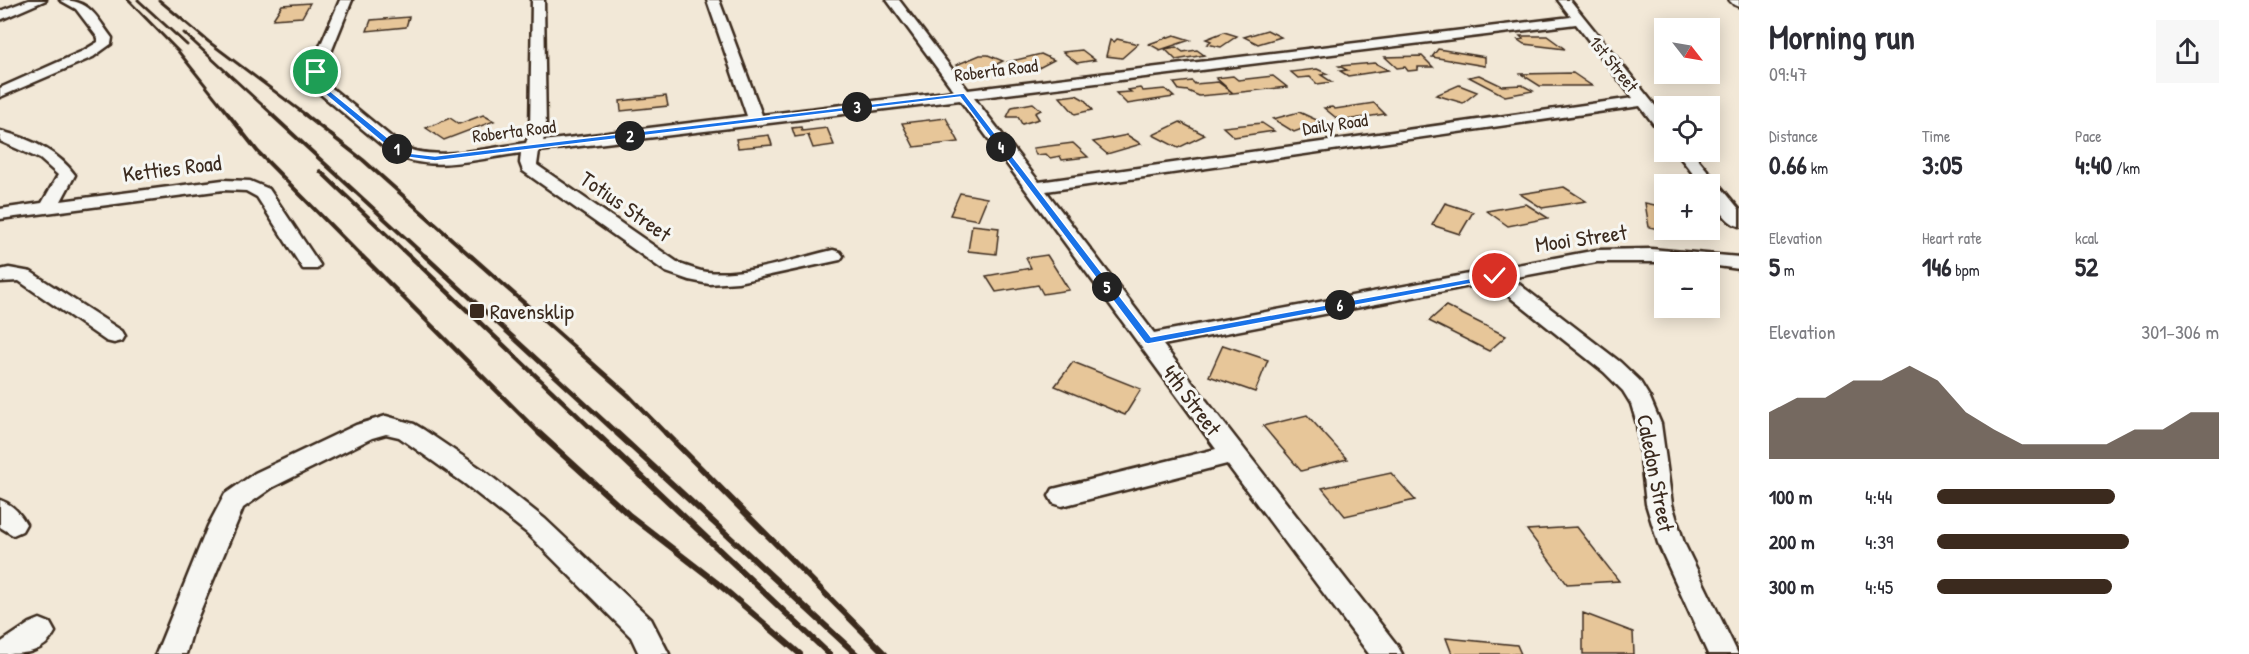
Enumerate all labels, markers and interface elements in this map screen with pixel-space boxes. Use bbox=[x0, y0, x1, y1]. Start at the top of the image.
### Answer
text: Morning run bbox=[1769, 15, 1915, 59]
north arrow bbox=[1654, 18, 1720, 84]
map controls bbox=[1654, 18, 1720, 318]
button: share bbox=[2156, 20, 2219, 83]
street label: 1st Street bbox=[1584, 31, 1645, 98]
pin bbox=[290, 46, 341, 97]
street label: Roberta Road bbox=[953, 52, 1039, 88]
icon: arrive bbox=[299, 55, 332, 88]
text: 09:47 bbox=[1769, 60, 1807, 87]
pin: 3 bbox=[842, 92, 872, 122]
text: 3 bbox=[853, 96, 861, 118]
button: locate bbox=[1654, 96, 1720, 162]
street label: Daily Road bbox=[1301, 107, 1369, 141]
street label: Roberta Road bbox=[471, 113, 557, 149]
pin: 2 bbox=[615, 121, 645, 151]
text: 2 bbox=[626, 125, 634, 147]
text: Distance bbox=[1769, 125, 1818, 147]
text: Time bbox=[1922, 125, 1950, 147]
text: Pace bbox=[2075, 125, 2102, 147]
pin: 4 bbox=[986, 132, 1016, 162]
pin: 1 bbox=[382, 134, 412, 164]
text: 4 bbox=[998, 136, 1004, 158]
text: 1 bbox=[394, 138, 400, 160]
street label: Ketties Road bbox=[121, 147, 223, 189]
text: 0.66 bbox=[1769, 147, 1807, 182]
text: 3:05 bbox=[1922, 147, 1962, 182]
text: 4:40 bbox=[2075, 147, 2112, 182]
text: km bbox=[1807, 157, 1828, 179]
text: /km bbox=[2112, 157, 2140, 179]
street label: Totius Street bbox=[574, 164, 678, 249]
button: + bbox=[1654, 174, 1720, 240]
street label: Mooi Street bbox=[1533, 217, 1629, 259]
text: Elevation bbox=[1769, 227, 1822, 249]
text: Heart rate bbox=[1922, 227, 1982, 249]
text: kcal bbox=[2075, 227, 2098, 249]
text: 5 bbox=[1769, 249, 1780, 284]
text: 146 bbox=[1922, 249, 1952, 284]
text: 52 bbox=[2075, 249, 2098, 284]
pin bbox=[1469, 250, 1520, 301]
button: − bbox=[1654, 252, 1720, 318]
icon: check bbox=[1478, 259, 1511, 292]
text: m bbox=[1780, 259, 1795, 281]
text: bpm bbox=[1952, 259, 1980, 281]
pin: 5 bbox=[1092, 272, 1122, 302]
text: 5 bbox=[1104, 276, 1110, 298]
pin: 6 bbox=[1325, 290, 1355, 320]
text: 6 bbox=[1337, 294, 1343, 316]
place label: Ravensklip bbox=[490, 296, 574, 326]
marker: Ravensklip bbox=[468, 302, 486, 320]
text: Elevation bbox=[1769, 318, 1835, 345]
text: 301–306 m bbox=[2141, 318, 2219, 345]
street label: 4th Street bbox=[1156, 358, 1229, 442]
street label: Caledon Street bbox=[1630, 412, 1682, 535]
text: 100 m bbox=[1769, 483, 1812, 510]
text: 4:44 bbox=[1865, 483, 1892, 510]
text: 200 m bbox=[1769, 528, 1814, 555]
text: 4:39 bbox=[1865, 528, 1893, 555]
text: 300 m bbox=[1769, 573, 1814, 600]
text: 4:45 bbox=[1865, 573, 1893, 600]

